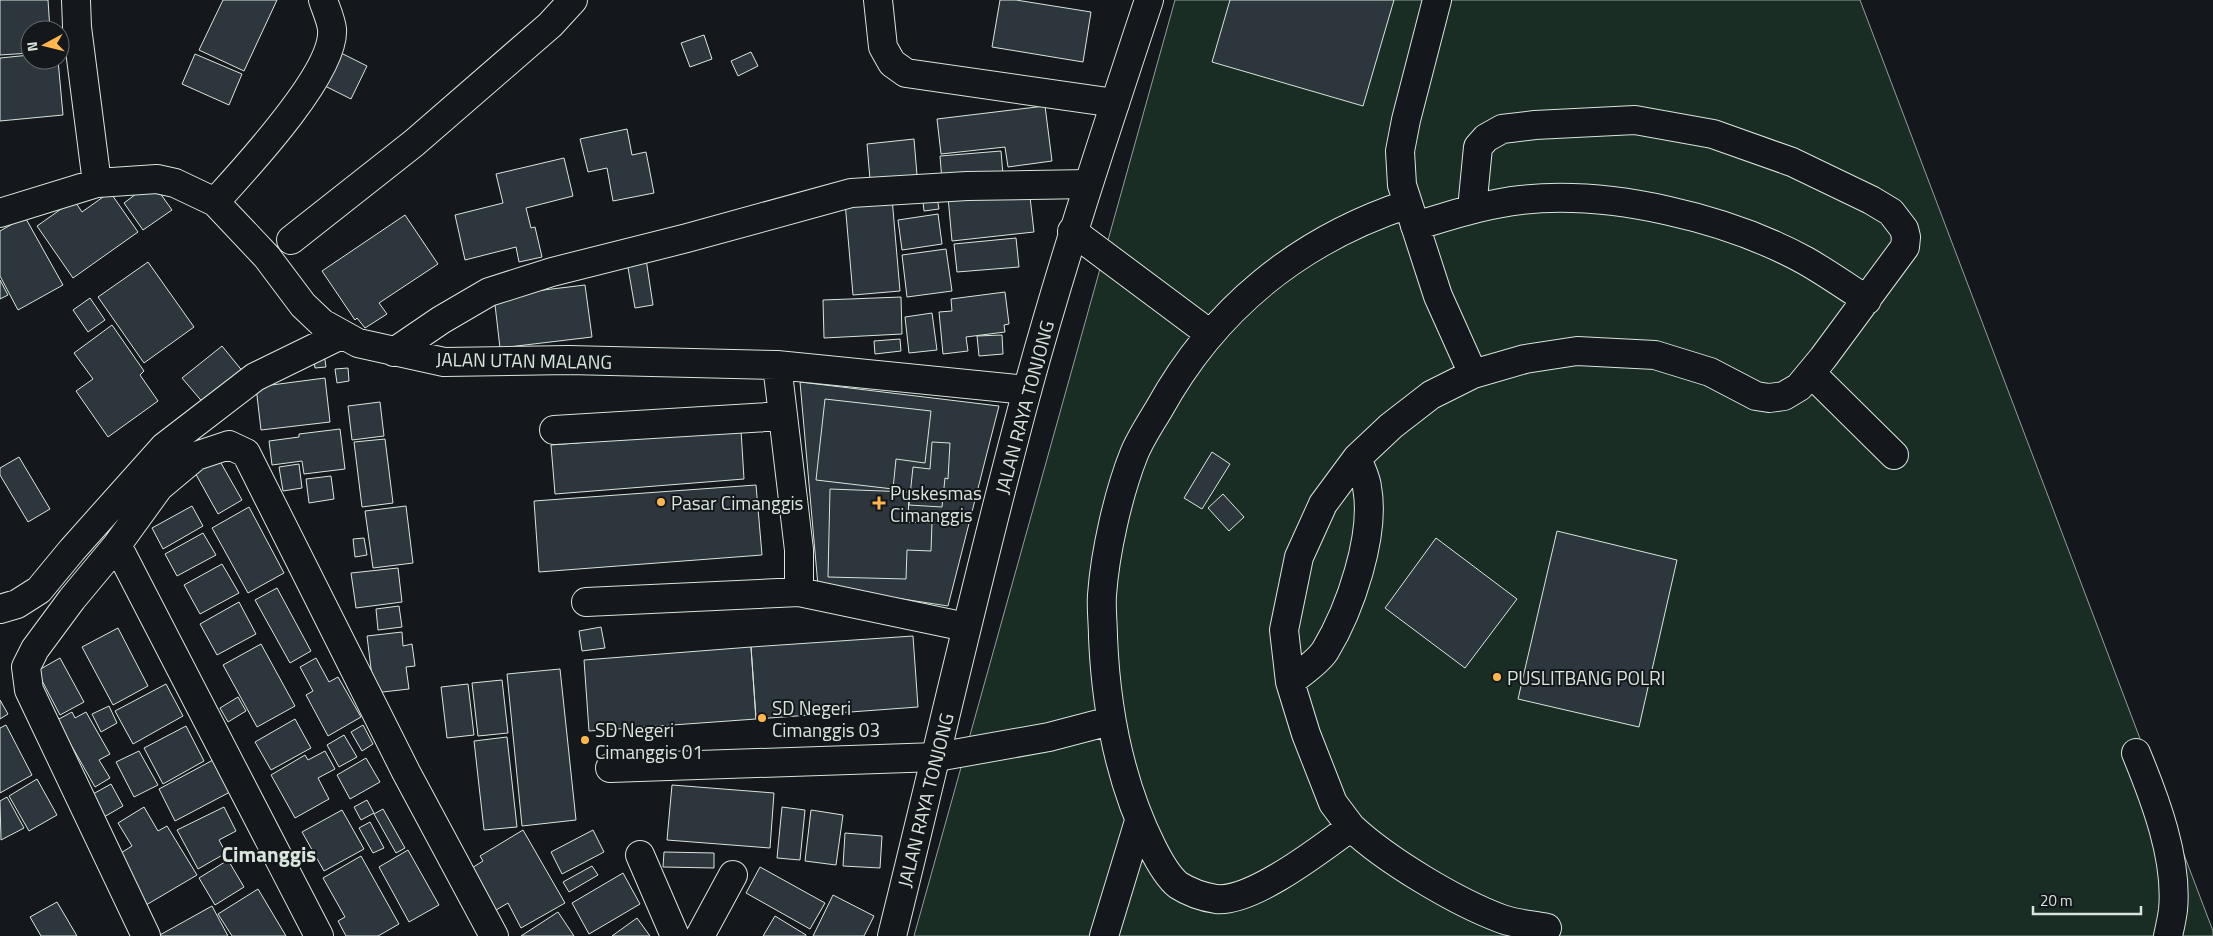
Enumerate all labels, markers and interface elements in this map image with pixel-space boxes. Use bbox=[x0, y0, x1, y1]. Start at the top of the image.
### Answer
north arrow bbox=[20, 20, 70, 70]
text: N bbox=[21, 41, 43, 53]
street label: JALAN RAYA TONJONG bbox=[987, 317, 1061, 497]
street label: JALAN UTAN MALANG bbox=[436, 344, 612, 376]
place label: Puskesmas Cimanggis bbox=[890, 478, 982, 529]
place label: Pasar Cimanggis bbox=[671, 488, 804, 517]
marker: Pasar Cimanggis bbox=[655, 496, 667, 508]
marker: Puskesmas Cimanggis bbox=[872, 496, 886, 510]
place label: PUSLITBANG POLRI bbox=[1507, 663, 1665, 692]
marker: PUSLITBANG POLRI bbox=[1491, 671, 1503, 683]
place label: SD Negeri Cimanggis 03 bbox=[772, 693, 880, 744]
street label: JALAN RAYA TONJONG bbox=[889, 710, 961, 890]
marker: SD Negeri Cimanggis 03 bbox=[756, 712, 768, 724]
place label: SD Negeri Cimanggis 01 bbox=[595, 715, 703, 766]
marker: SD Negeri Cimanggis 01 bbox=[579, 734, 591, 746]
district label: Cimanggis bbox=[222, 838, 316, 870]
scale bar bbox=[2033, 884, 2140, 916]
text: 20 m bbox=[2040, 889, 2073, 912]

